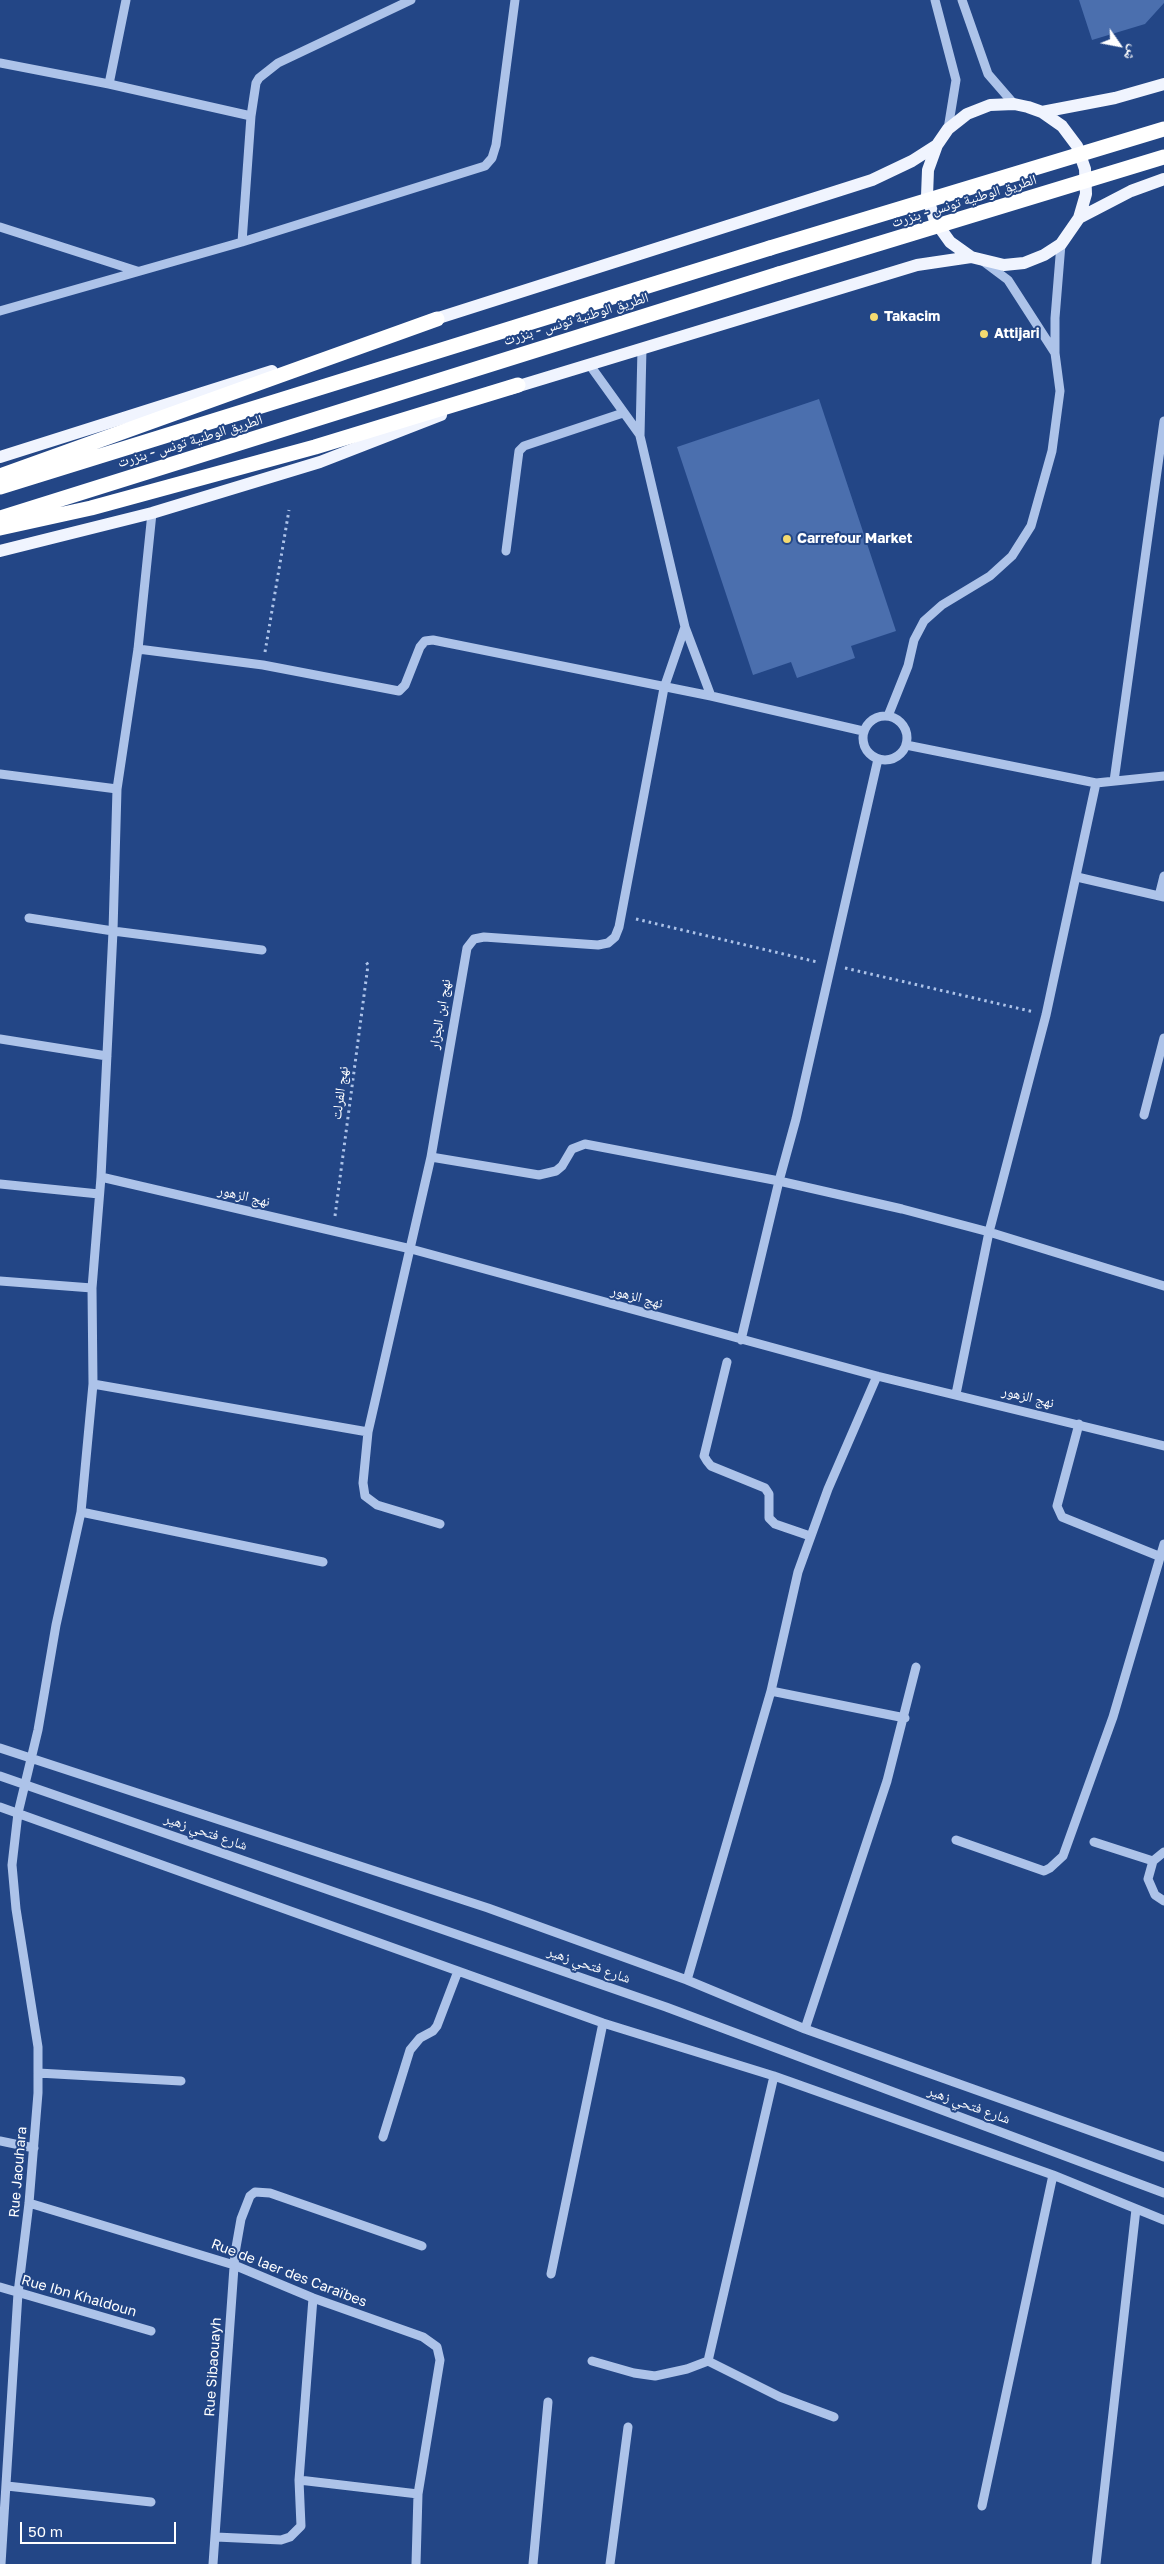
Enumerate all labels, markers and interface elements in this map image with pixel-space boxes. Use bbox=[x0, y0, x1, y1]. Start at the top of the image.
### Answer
north arrow bbox=[1094, 20, 1144, 70]
text: ش bbox=[1121, 43, 1143, 64]
street label: الطريق الوطنية تونس - بنزرت bbox=[890, 171, 1038, 231]
street label: الطريق الوطنية تونس - بنزرت bbox=[502, 289, 650, 349]
place label: Takacim bbox=[884, 309, 940, 325]
marker: Takacim bbox=[868, 311, 880, 323]
place label: Attijari bbox=[994, 326, 1040, 342]
marker: Attijari bbox=[978, 328, 990, 340]
street label: الطريق الوطنية تونس - بنزرت bbox=[116, 411, 264, 471]
place label: Carrefour Market bbox=[797, 531, 912, 547]
marker: Carrefour Market bbox=[781, 533, 793, 545]
street label: نهج ابن الجزار bbox=[426, 978, 454, 1050]
street label: نهج الفرلت bbox=[328, 1065, 352, 1121]
street label: نهج الزهور bbox=[216, 1182, 272, 1210]
street label: نهج الزهور bbox=[609, 1282, 665, 1312]
street label: نهج الزهور bbox=[1000, 1382, 1056, 1412]
street label: شارع فتحي زهير bbox=[162, 1810, 250, 1854]
street label: شارع فتحي زهير bbox=[545, 1943, 633, 1987]
street label: شارع فتحي زهير bbox=[925, 2082, 1013, 2128]
street label: Rue Jaouhara bbox=[6, 2126, 30, 2218]
street label: Rue de laer des Caraïbes bbox=[209, 2235, 369, 2311]
street label: Rue Ibn Khaldoun bbox=[19, 2272, 139, 2320]
street label: Rue Sibaouayh bbox=[201, 2317, 225, 2417]
scale bar bbox=[22, 2512, 179, 2544]
text: 50 m bbox=[28, 2522, 63, 2540]

